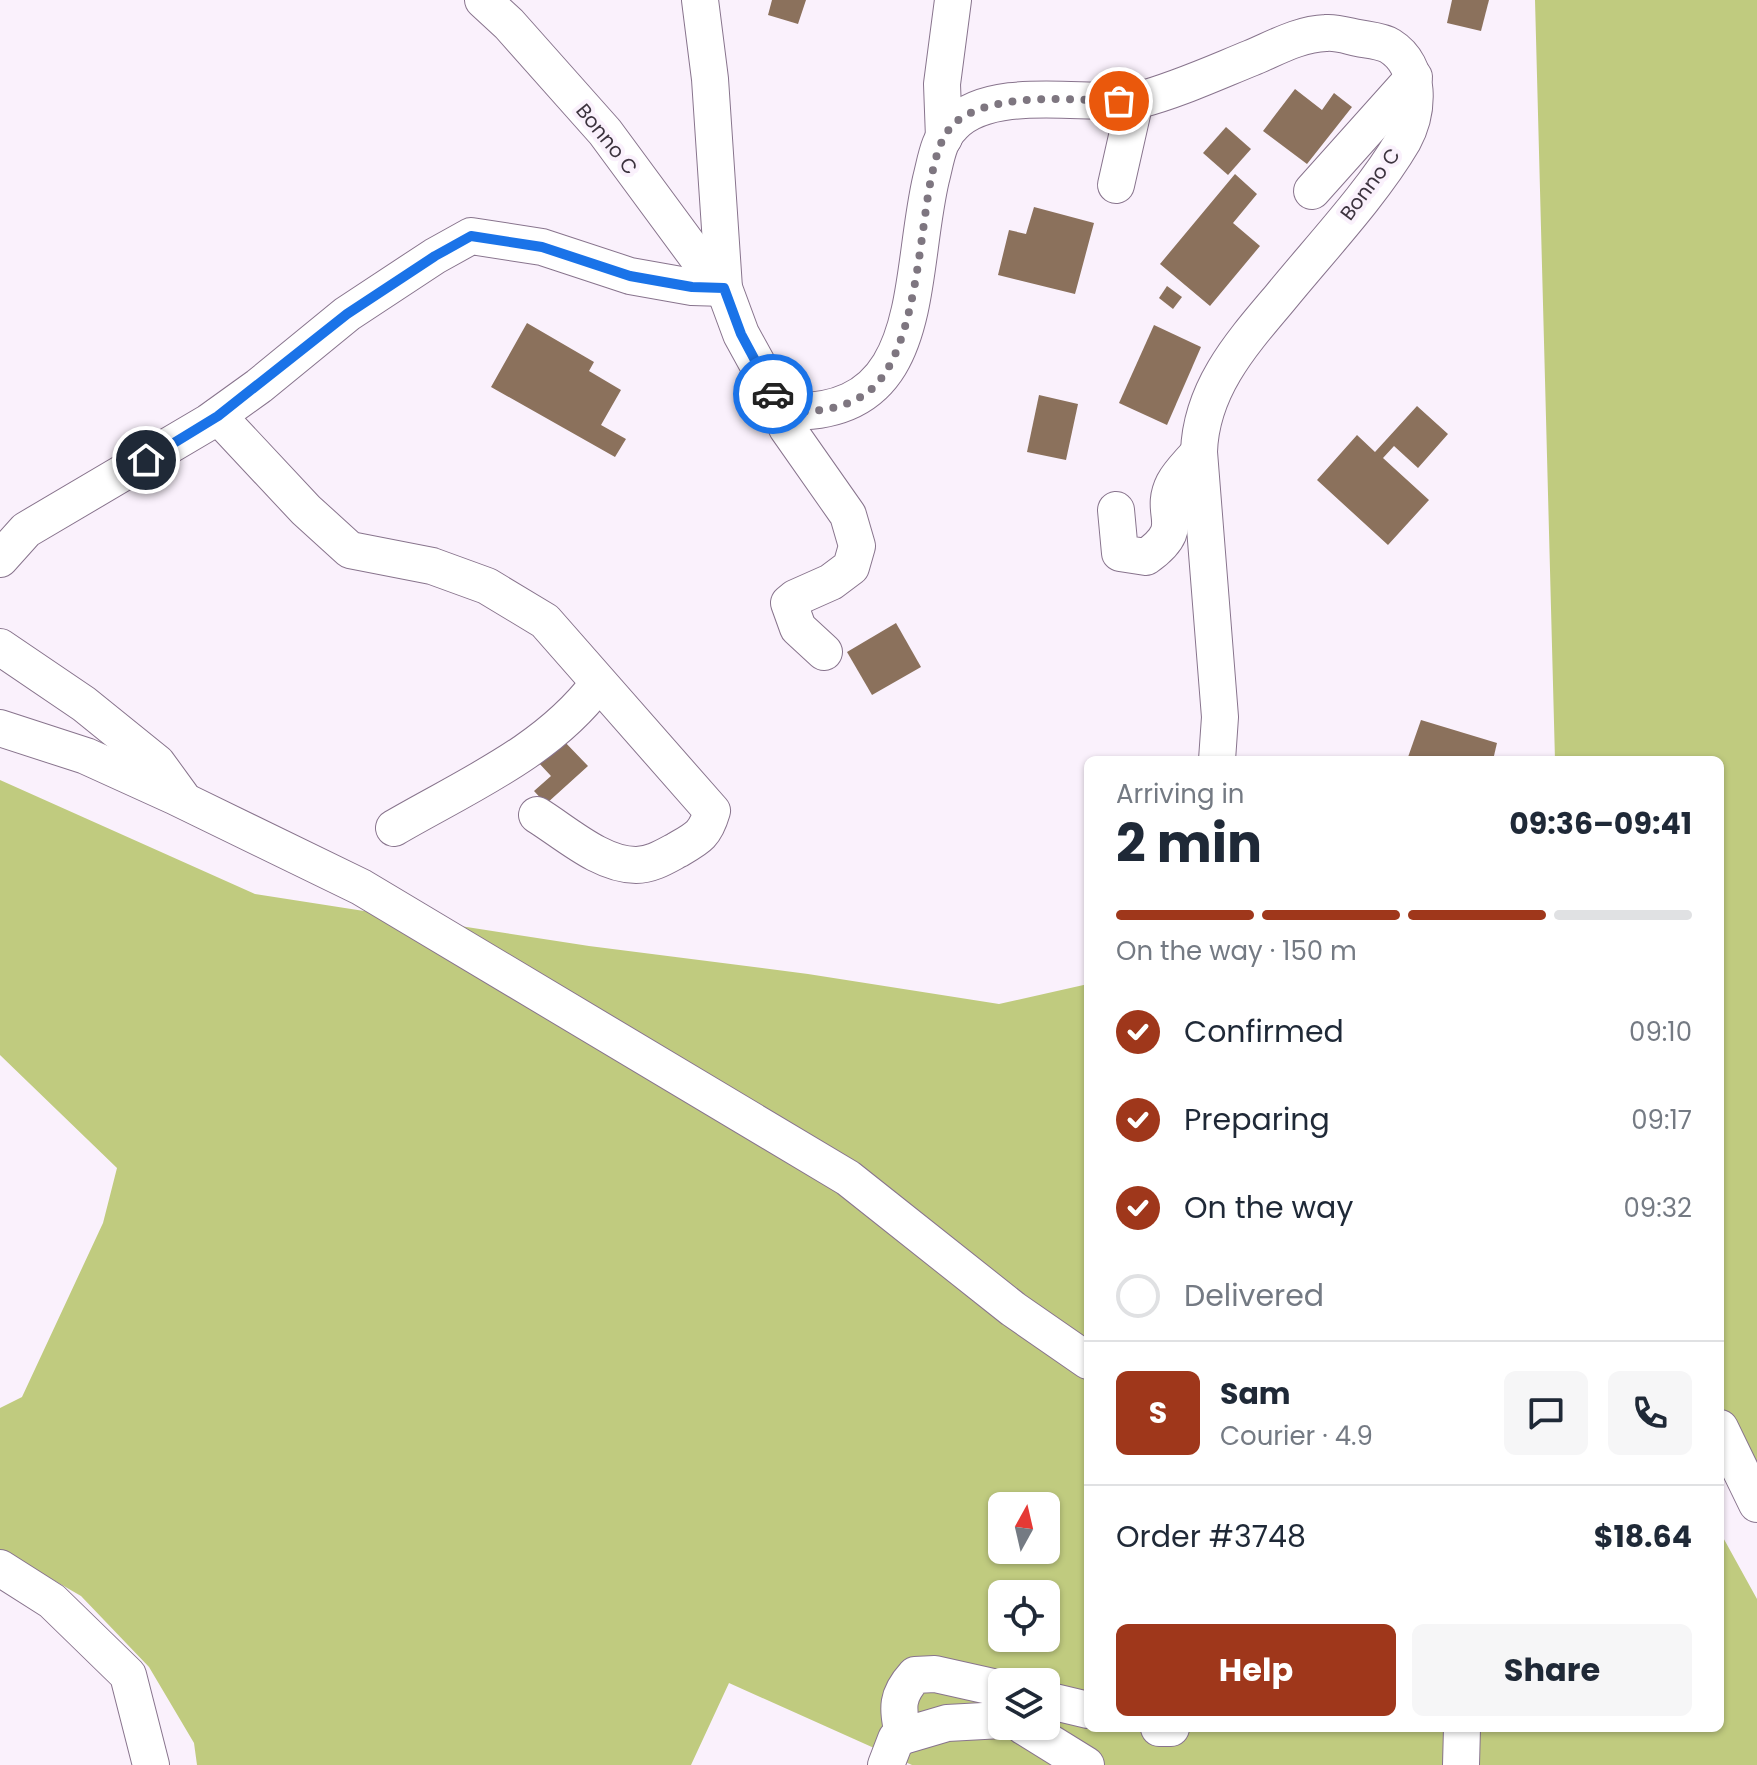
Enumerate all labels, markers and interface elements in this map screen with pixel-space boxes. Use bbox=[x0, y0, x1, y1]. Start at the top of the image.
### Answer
pin bbox=[1085, 67, 1153, 135]
icon: bag bbox=[1097, 79, 1141, 123]
street label: Bonno C bbox=[570, 97, 644, 181]
street label: Bonno C bbox=[1333, 142, 1407, 226]
courier bbox=[733, 354, 813, 434]
icon: car bbox=[751, 372, 795, 416]
pin bbox=[112, 426, 180, 494]
icon: home bbox=[124, 438, 168, 482]
text: Arriving in bbox=[1116, 776, 1245, 812]
text: 09:36–09:41 bbox=[1509, 802, 1692, 845]
text: 2 min bbox=[1116, 807, 1262, 880]
text: On the way · 150 m bbox=[1116, 933, 1357, 969]
icon: check bbox=[1116, 1010, 1160, 1054]
text: Confirmed bbox=[1184, 1010, 1344, 1053]
text: 09:10 bbox=[1629, 1014, 1692, 1050]
icon: check bbox=[1116, 1098, 1160, 1142]
text: Preparing bbox=[1184, 1098, 1330, 1141]
text: 09:17 bbox=[1631, 1102, 1692, 1138]
icon: check bbox=[1116, 1186, 1160, 1230]
text: On the way bbox=[1184, 1186, 1353, 1229]
text: 09:32 bbox=[1623, 1190, 1692, 1226]
text: Delivered bbox=[1184, 1274, 1324, 1317]
button: chat bbox=[1504, 1371, 1588, 1455]
button: phone bbox=[1608, 1371, 1692, 1455]
text: Sam bbox=[1220, 1372, 1291, 1415]
text: S bbox=[1149, 1391, 1167, 1434]
text: Courier · 4.9 bbox=[1220, 1418, 1373, 1454]
north arrow bbox=[988, 1492, 1060, 1564]
map controls bbox=[988, 1492, 1060, 1740]
text: Order #3748 bbox=[1116, 1515, 1306, 1558]
text: $18.64 bbox=[1594, 1515, 1692, 1558]
button: locate bbox=[988, 1580, 1060, 1652]
button: Help bbox=[1116, 1624, 1396, 1716]
button: Share bbox=[1412, 1624, 1692, 1716]
button: layers bbox=[988, 1668, 1060, 1740]

